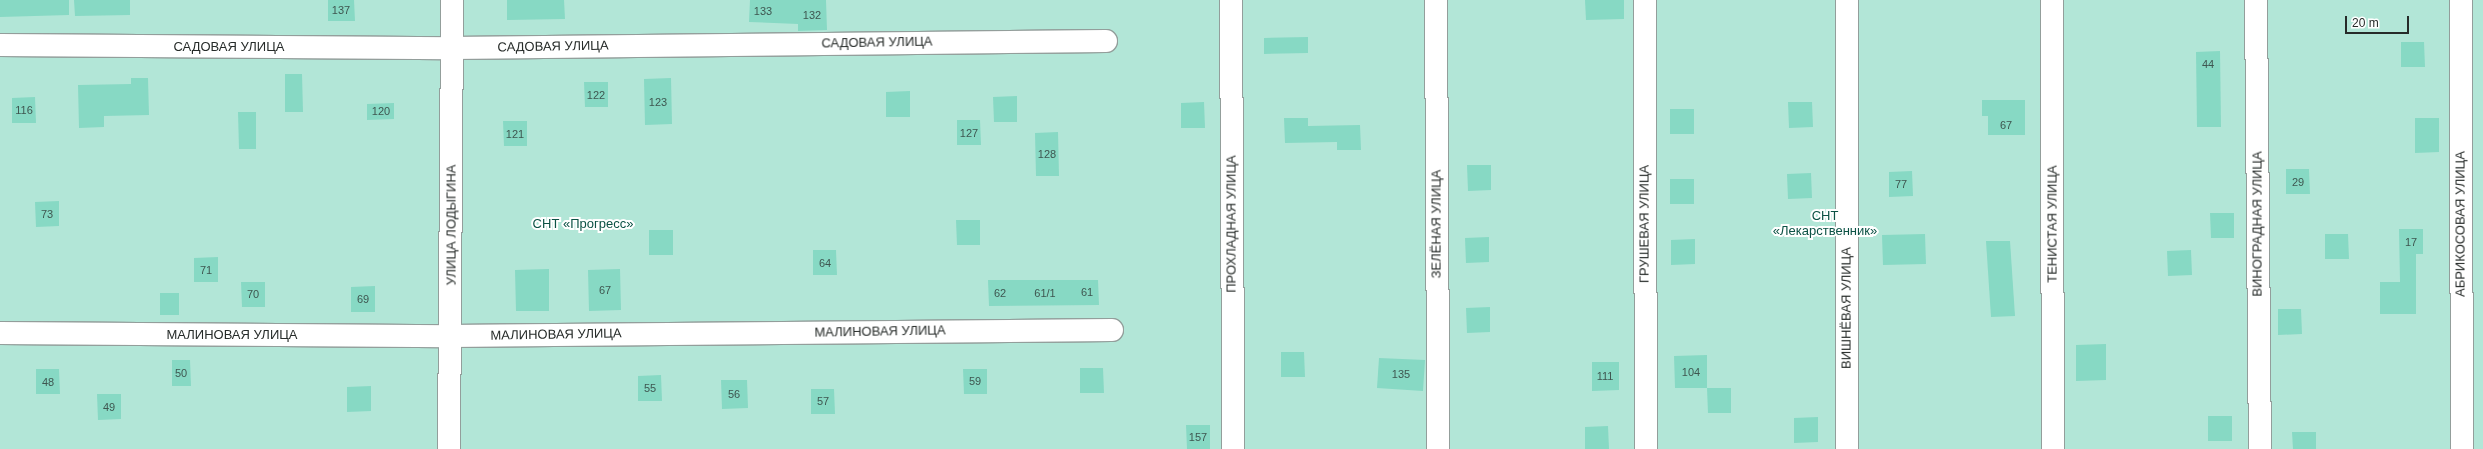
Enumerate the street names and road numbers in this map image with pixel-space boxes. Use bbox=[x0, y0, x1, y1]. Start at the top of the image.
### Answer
street label: САДОВАЯ УЛИЦА bbox=[821, 34, 933, 52]
street label: САДОВАЯ УЛИЦА bbox=[497, 38, 609, 56]
street label: САДОВАЯ УЛИЦА bbox=[173, 39, 285, 55]
street label: ВИНОГРАДНАЯ УЛИЦА bbox=[2250, 151, 2266, 297]
street label: АБРИКОСОВАЯ УЛИЦА bbox=[2453, 151, 2469, 297]
street label: ПРОХЛАДНАЯ УЛИЦА bbox=[1224, 155, 1240, 293]
street label: УЛИЦА ЛОДЫГИНА bbox=[444, 165, 460, 285]
street label: ГРУШЕВАЯ УЛИЦА bbox=[1637, 165, 1653, 283]
street label: ТЕНИСТАЯ УЛИЦА bbox=[2045, 165, 2061, 283]
street label: ЗЕЛЁНАЯ УЛИЦА bbox=[1429, 170, 1445, 278]
street label: ВИШНЁВАЯ УЛИЦА bbox=[1839, 247, 1855, 369]
street label: МАЛИНОВАЯ УЛИЦА bbox=[814, 323, 946, 341]
street label: МАЛИНОВАЯ УЛИЦА bbox=[490, 326, 622, 344]
street label: МАЛИНОВАЯ УЛИЦА bbox=[166, 327, 298, 343]

